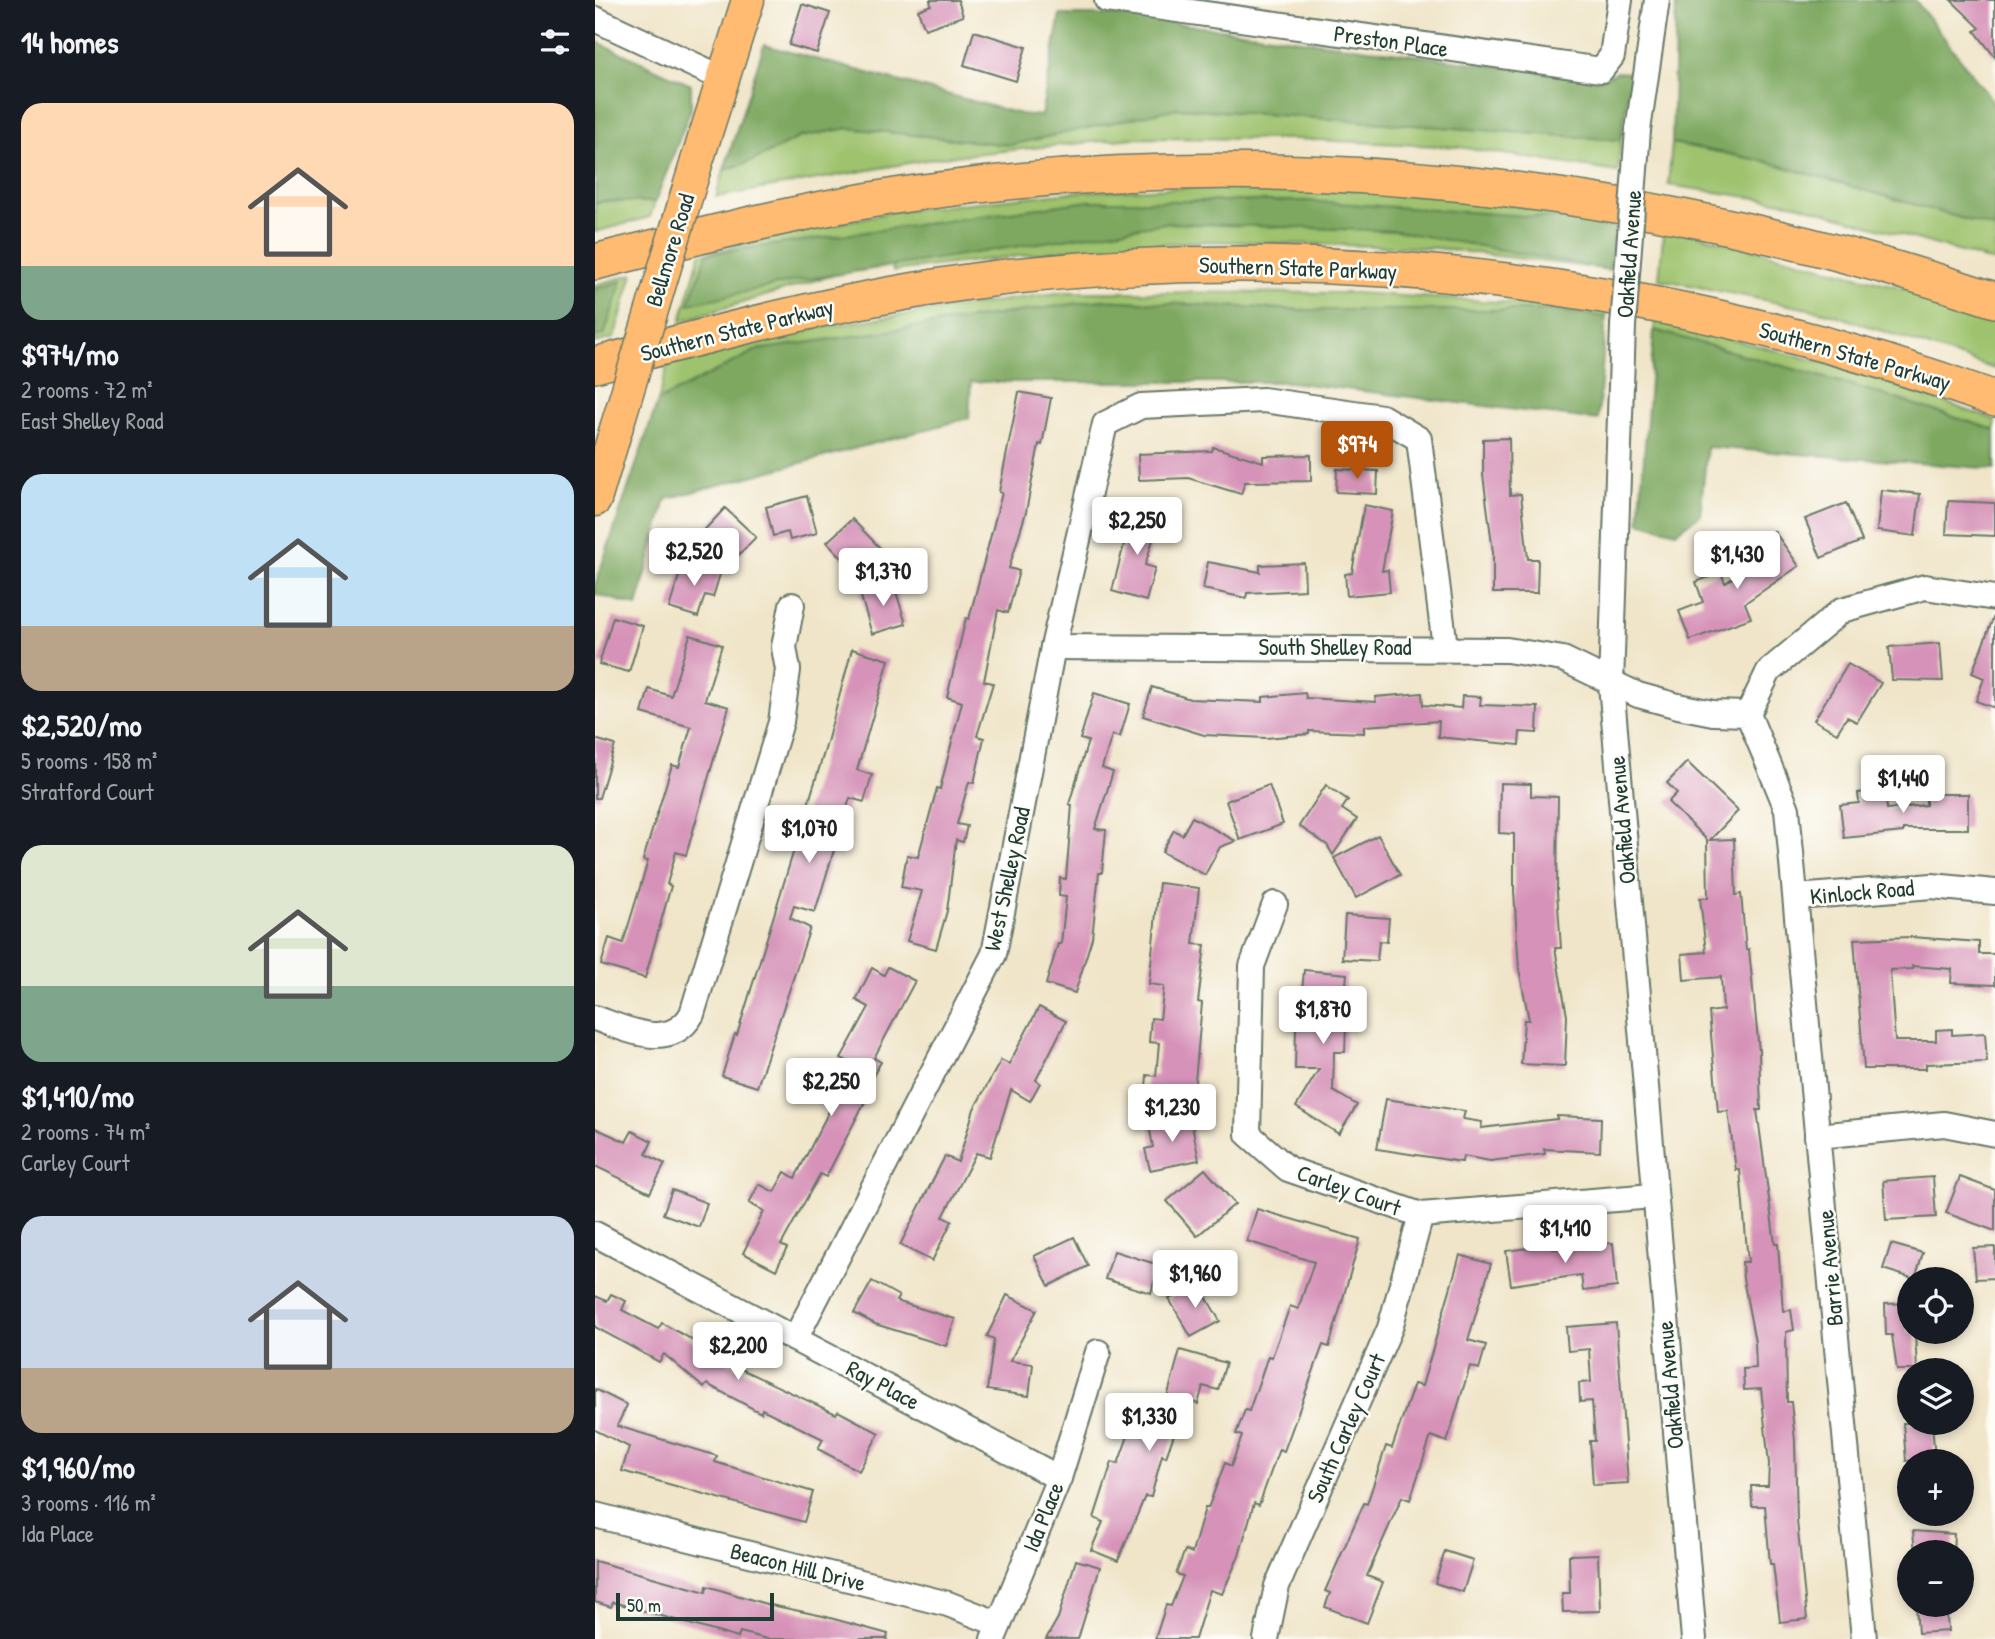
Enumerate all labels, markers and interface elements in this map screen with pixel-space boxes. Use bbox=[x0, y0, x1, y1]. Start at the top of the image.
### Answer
street label: Preston Place bbox=[1332, 17, 1450, 64]
text: 14 homes bbox=[21, 22, 119, 62]
icon: filters bbox=[536, 23, 574, 61]
icon: home bbox=[235, 149, 361, 275]
street label: Oakfield Avenue bbox=[1609, 189, 1648, 319]
street label: Bellmore Road bbox=[638, 190, 701, 310]
street label: Southern State Parkway bbox=[1199, 249, 1398, 286]
street label: Southern State Parkway bbox=[637, 290, 837, 369]
street label: Southern State Parkway bbox=[1756, 313, 1955, 398]
text: $974/mo bbox=[21, 334, 119, 374]
text: 2 rooms · 72 m² bbox=[21, 374, 153, 405]
text: East Shelley Road bbox=[21, 405, 163, 436]
pin: $974 bbox=[1316, 421, 1398, 481]
text: $974 bbox=[1337, 428, 1377, 459]
pin: $2,250 bbox=[1080, 498, 1194, 557]
text: $2,250 bbox=[1108, 504, 1166, 535]
icon: home bbox=[235, 520, 361, 646]
pin: $2,520 bbox=[637, 528, 751, 588]
pin: $1,430 bbox=[1680, 532, 1794, 591]
text: $2,520 bbox=[665, 535, 723, 566]
text: $1,430 bbox=[1710, 538, 1764, 569]
pin: $1,370 bbox=[826, 548, 940, 608]
text: $1,370 bbox=[855, 555, 911, 586]
street label: South Shelley Road bbox=[1258, 631, 1412, 662]
text: $2,520/mo bbox=[21, 705, 142, 745]
text: 5 rooms · 158 m² bbox=[21, 745, 157, 776]
street label: Oakfield Avenue bbox=[1600, 755, 1643, 885]
pin: $1,440 bbox=[1846, 756, 1960, 815]
text: $1,440 bbox=[1877, 762, 1929, 793]
text: Stratford Court bbox=[21, 776, 154, 807]
street label: West Shelley Road bbox=[976, 804, 1037, 954]
pin: $1,070 bbox=[752, 806, 866, 865]
text: $1,070 bbox=[781, 812, 837, 843]
street label: Kinlock Road bbox=[1809, 872, 1915, 911]
icon: home bbox=[235, 891, 361, 1017]
pin: $1,870 bbox=[1266, 986, 1380, 1046]
text: $1,870 bbox=[1295, 993, 1351, 1024]
pin: $2,250 bbox=[774, 1058, 888, 1118]
text: $2,250 bbox=[802, 1065, 860, 1096]
text: $1,410/mo bbox=[21, 1076, 134, 1116]
pin: $1,230 bbox=[1115, 1084, 1229, 1144]
text: $1,230 bbox=[1144, 1091, 1200, 1122]
text: 2 rooms · 74 m² bbox=[21, 1116, 150, 1147]
text: Carley Court bbox=[21, 1147, 130, 1178]
street label: Carley Court bbox=[1293, 1156, 1407, 1223]
pin: $1,410 bbox=[1508, 1206, 1622, 1265]
street label: Barrie Avenue bbox=[1809, 1209, 1850, 1327]
text: $1,410 bbox=[1539, 1212, 1591, 1243]
pin: $1,960 bbox=[1138, 1250, 1252, 1310]
text: $1,960 bbox=[1169, 1257, 1221, 1288]
icon: home bbox=[235, 1262, 361, 1388]
map controls bbox=[1897, 1267, 1974, 1617]
button: locate bbox=[1897, 1267, 1974, 1344]
street label: Oakfield Avenue bbox=[1648, 1320, 1691, 1450]
pin: $2,200 bbox=[681, 1322, 795, 1382]
text: $2,200 bbox=[709, 1329, 767, 1360]
street label: South Carley Court bbox=[1299, 1347, 1393, 1507]
street label: Ray Place bbox=[841, 1352, 925, 1417]
button: layers bbox=[1897, 1358, 1974, 1435]
pin: $1,330 bbox=[1092, 1394, 1206, 1453]
text: $1,330 bbox=[1121, 1400, 1177, 1431]
text: $1,960/mo bbox=[21, 1447, 135, 1487]
button: + bbox=[1897, 1449, 1974, 1526]
street label: Ida Place bbox=[1014, 1477, 1071, 1556]
text: 3 rooms · 116 m² bbox=[21, 1487, 156, 1518]
text: Ida Place bbox=[21, 1518, 94, 1549]
street label: Beacon Hill Drive bbox=[727, 1535, 869, 1598]
button: − bbox=[1897, 1540, 1974, 1617]
scale bar bbox=[616, 1590, 773, 1622]
text: 50 m bbox=[627, 1592, 661, 1618]

